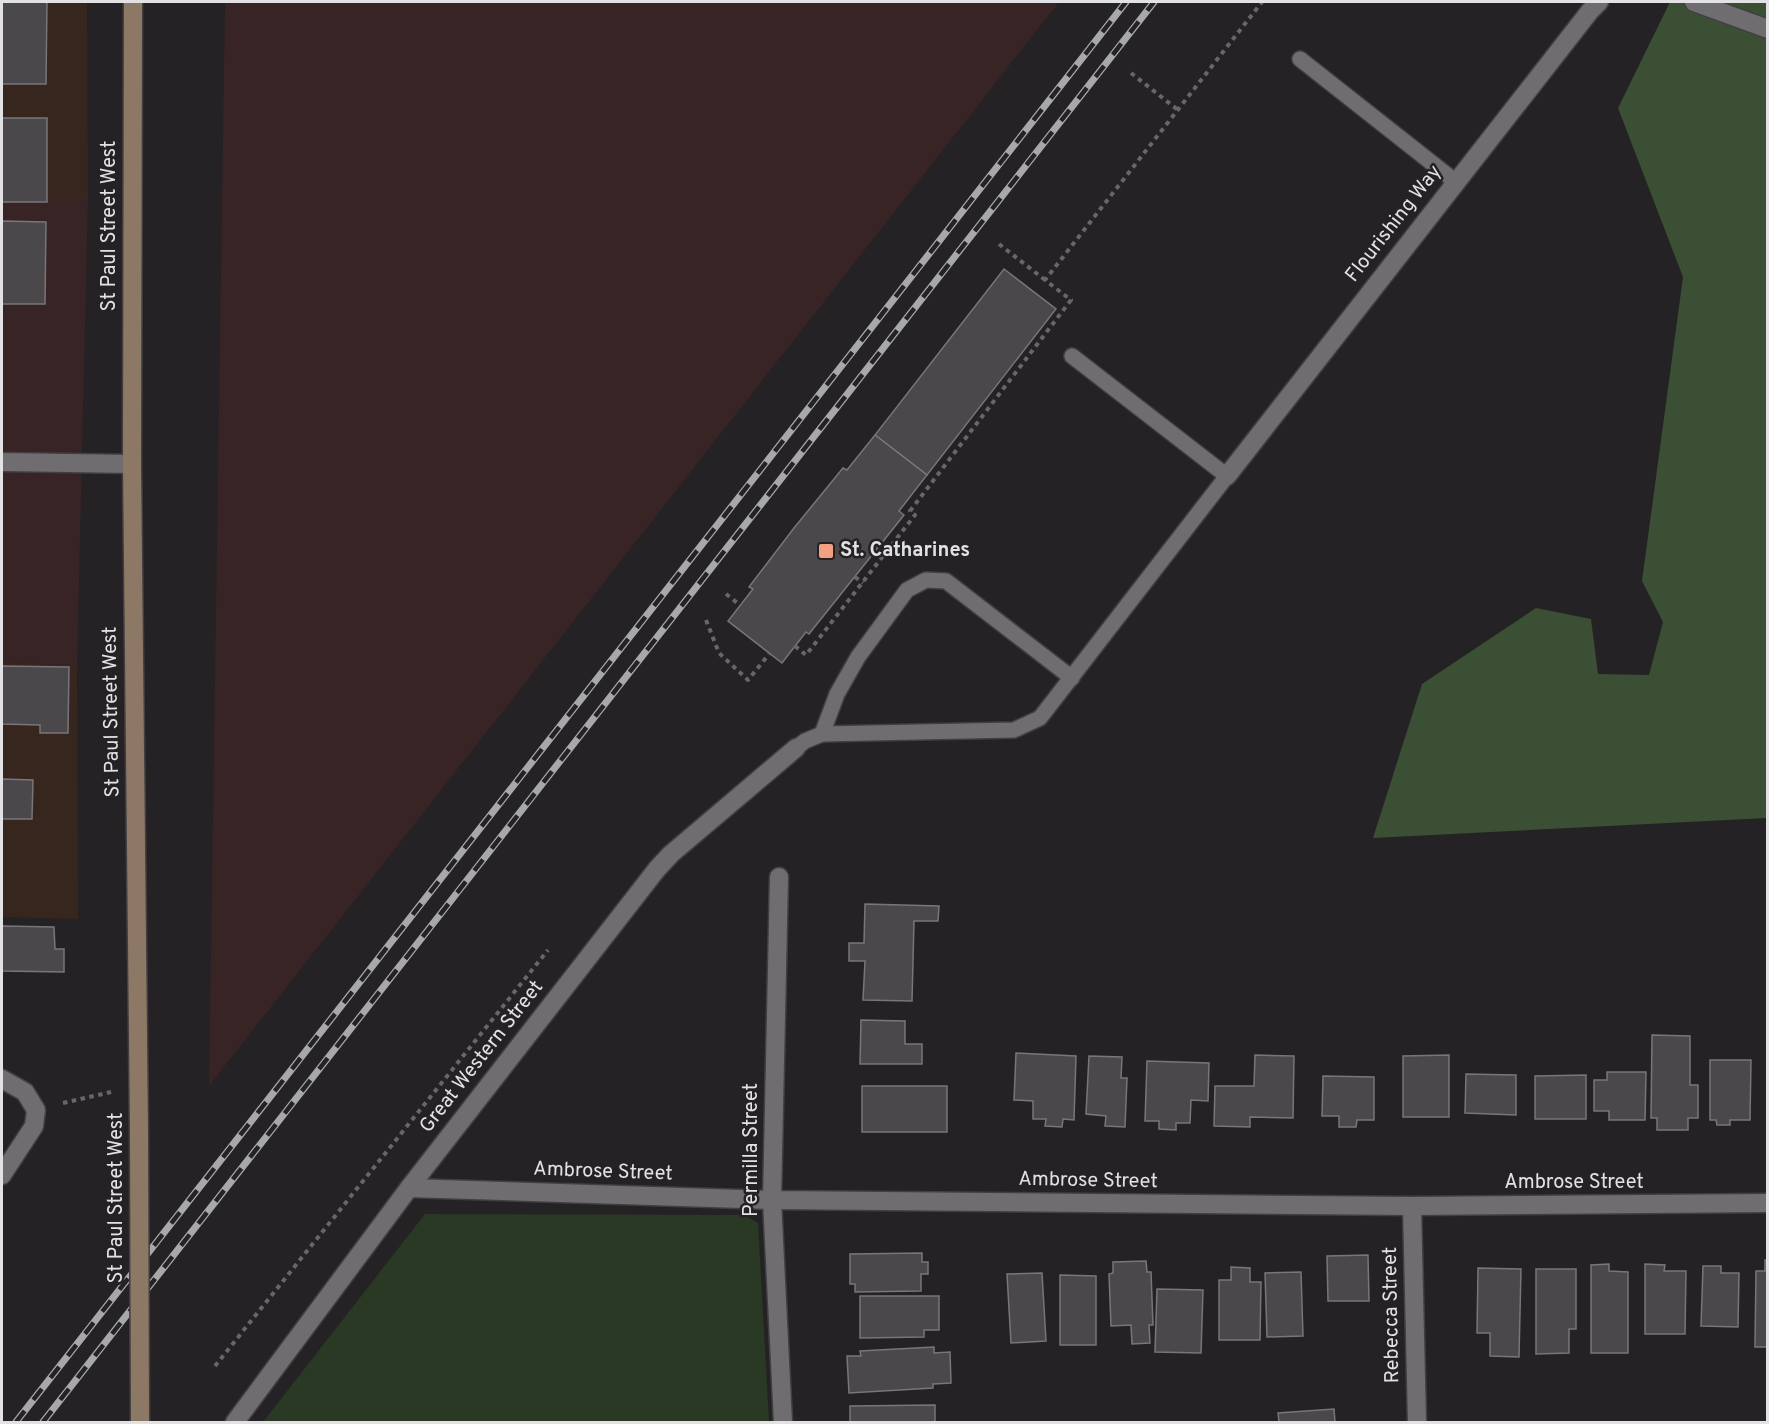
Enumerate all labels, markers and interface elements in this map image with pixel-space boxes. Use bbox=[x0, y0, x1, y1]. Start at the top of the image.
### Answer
street label: St Paul Street West bbox=[97, 140, 123, 312]
street label: Flourishing Way bbox=[1340, 160, 1448, 288]
place label: St. Catharines bbox=[840, 538, 970, 564]
marker: St. Catharines bbox=[817, 542, 835, 560]
street label: St Paul Street West bbox=[98, 626, 126, 798]
street label: Great Western Street bbox=[414, 975, 550, 1139]
street label: Permilla Street bbox=[739, 1083, 765, 1217]
street label: St Paul Street West bbox=[104, 1112, 130, 1284]
street label: Ambrose Street bbox=[533, 1157, 673, 1187]
street label: Ambrose Street bbox=[1018, 1167, 1158, 1195]
street label: Ambrose Street bbox=[1504, 1170, 1644, 1196]
street label: Rebecca Street bbox=[1378, 1247, 1406, 1383]

